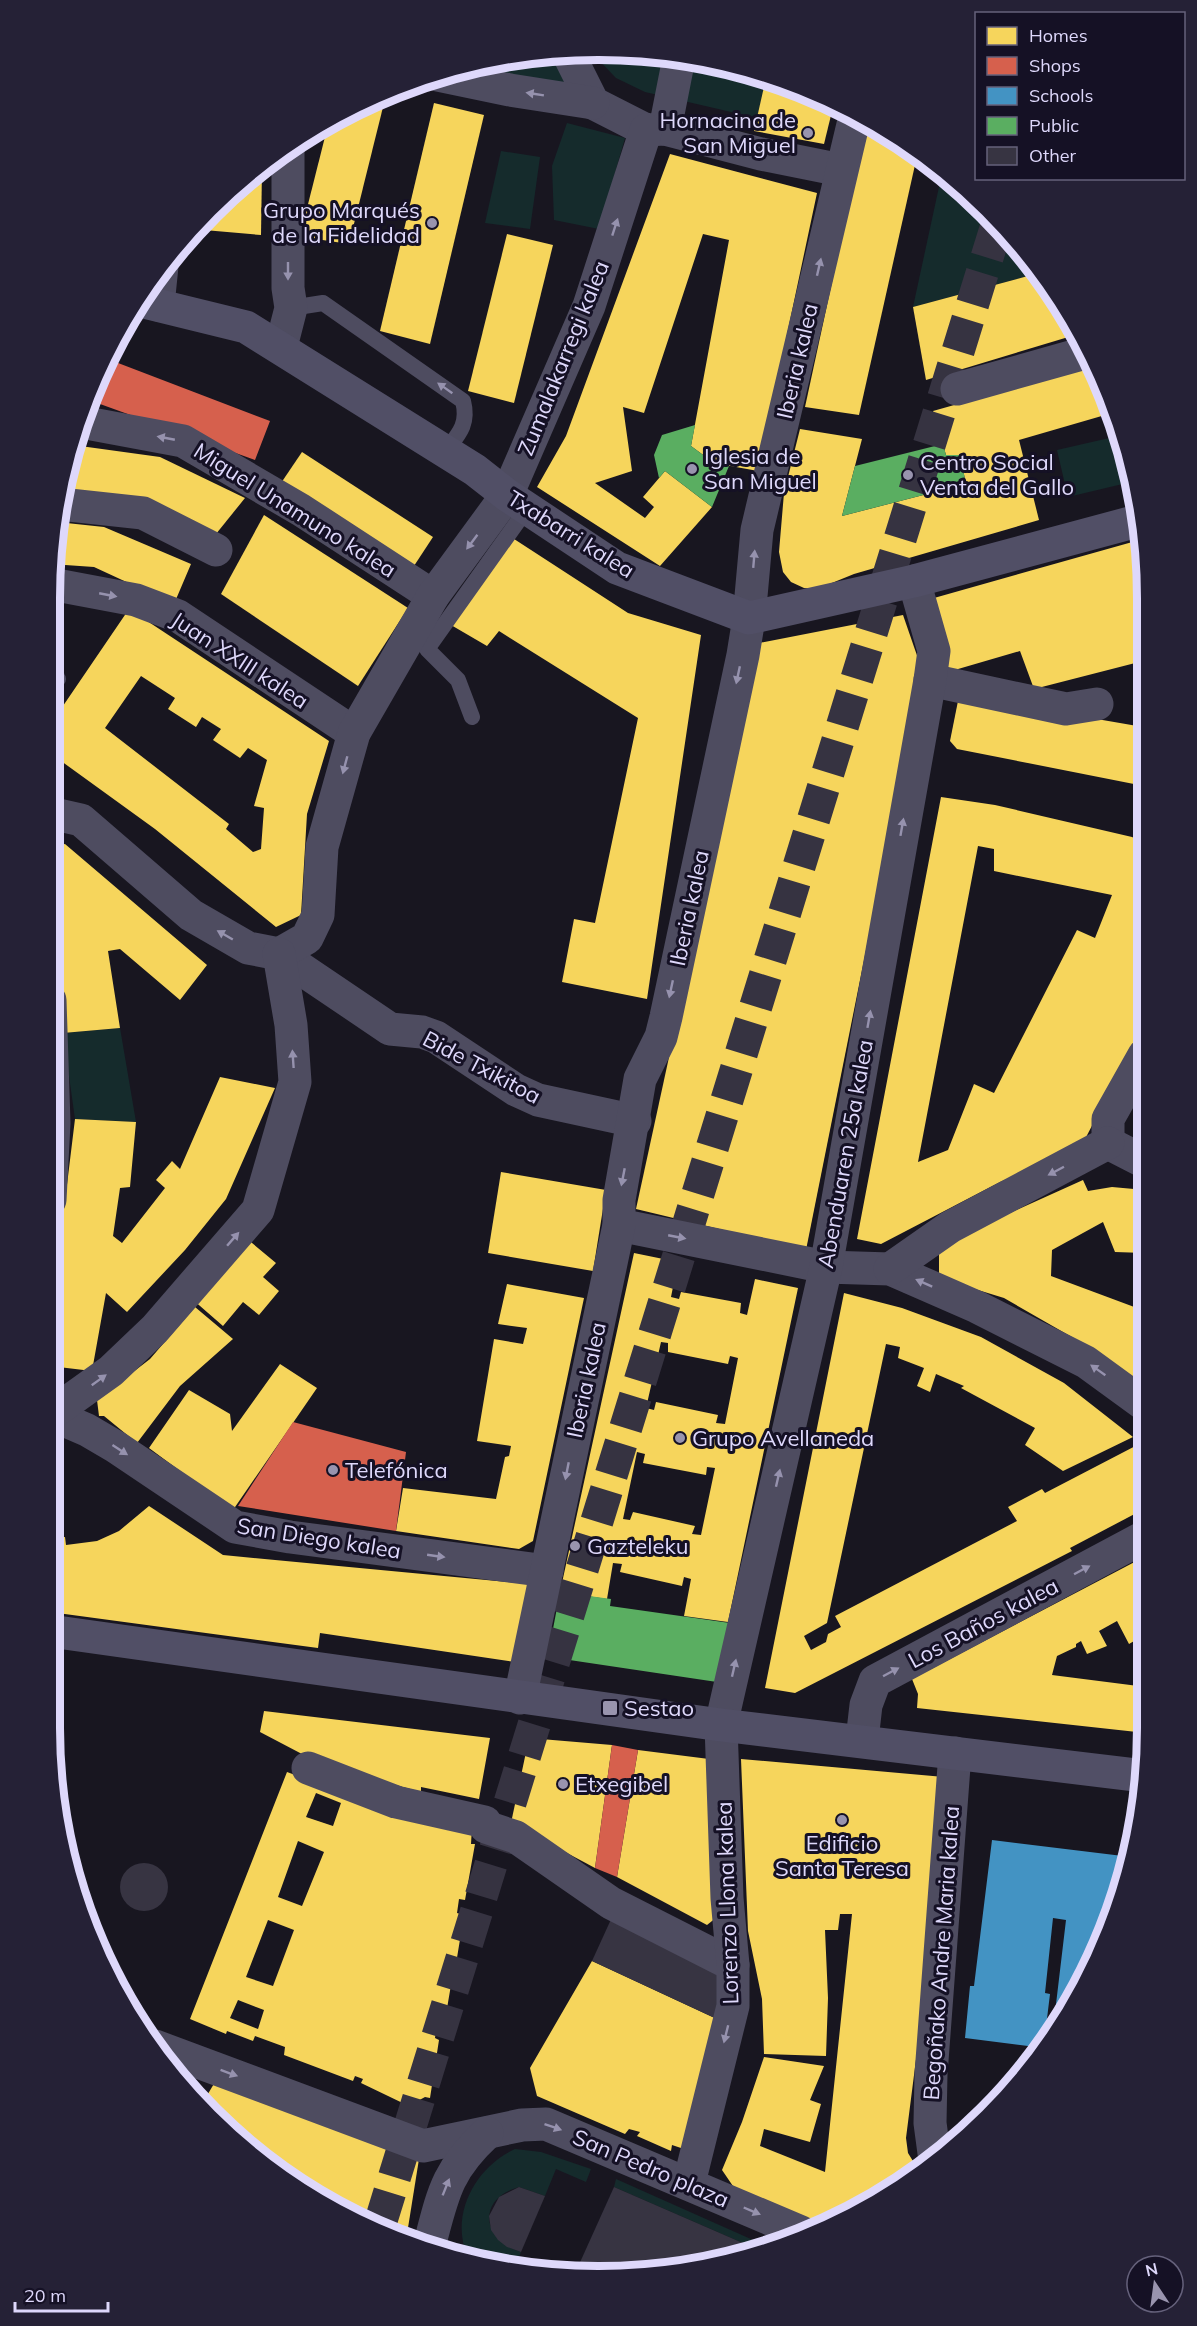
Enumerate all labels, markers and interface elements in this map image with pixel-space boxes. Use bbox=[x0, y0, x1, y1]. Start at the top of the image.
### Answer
legend bbox=[975, 12, 1185, 180]
text: Homes bbox=[1029, 24, 1088, 47]
text: Shops bbox=[1029, 54, 1081, 77]
text: Schools bbox=[1029, 84, 1094, 107]
one-way arrow bbox=[525, 90, 544, 99]
place label: Hornacina de San Miguel bbox=[659, 106, 796, 159]
text: Public bbox=[1029, 114, 1079, 137]
marker: Hornacina de San Miguel bbox=[801, 126, 815, 140]
text: Other bbox=[1029, 144, 1077, 167]
place label: Grupo Marqués de la Fidelidad bbox=[263, 196, 420, 249]
marker: Grupo Marqués de la Fidelidad bbox=[425, 216, 439, 230]
one-way arrow bbox=[610, 218, 620, 236]
street label: Zumalakarregi kalea bbox=[511, 256, 615, 460]
one-way arrow bbox=[814, 258, 824, 276]
one-way arrow bbox=[283, 261, 293, 280]
street label: Iberia kalea bbox=[770, 300, 824, 422]
one-way arrow bbox=[438, 382, 454, 394]
one-way arrow bbox=[157, 433, 176, 442]
street label: Miguel Unamuno kalea bbox=[189, 436, 401, 584]
place label: Iglesia de San Miguel bbox=[704, 442, 817, 495]
place label: Centro Social Venta del Gallo bbox=[920, 448, 1074, 501]
marker: Iglesia de San Miguel bbox=[685, 462, 699, 476]
marker: Centro Social Venta del Gallo bbox=[901, 468, 915, 482]
street label: Txabarri kalea bbox=[502, 484, 640, 584]
one-way arrow bbox=[467, 535, 479, 550]
one-way arrow bbox=[749, 550, 759, 569]
one-way arrow bbox=[99, 591, 118, 600]
street label: Juan XXIII kalea bbox=[166, 605, 314, 715]
one-way arrow bbox=[733, 666, 743, 685]
one-way arrow bbox=[340, 756, 349, 774]
one-way arrow bbox=[898, 817, 907, 836]
street label: Iberia kalea bbox=[663, 847, 715, 969]
one-way arrow bbox=[217, 929, 233, 940]
one-way arrow bbox=[666, 980, 676, 998]
one-way arrow bbox=[865, 1009, 874, 1028]
street label: Bide Txikitoa bbox=[418, 1024, 546, 1110]
street label: Abenduaren 25a kalea bbox=[811, 1037, 879, 1271]
one-way arrow bbox=[288, 1049, 298, 1068]
one-way arrow bbox=[1047, 1165, 1065, 1175]
one-way arrow bbox=[618, 1167, 627, 1186]
one-way arrow bbox=[227, 1231, 240, 1247]
one-way arrow bbox=[667, 1233, 686, 1242]
one-way arrow bbox=[915, 1278, 933, 1288]
street label: Iberia kalea bbox=[560, 1319, 612, 1441]
one-way arrow bbox=[1091, 1364, 1107, 1376]
one-way arrow bbox=[91, 1374, 106, 1386]
place label: Grupo Avellaneda bbox=[692, 1424, 874, 1452]
marker: Grupo Avellaneda bbox=[673, 1431, 687, 1445]
one-way arrow bbox=[112, 1444, 129, 1455]
place label: Telefónica bbox=[345, 1456, 448, 1484]
one-way arrow bbox=[562, 1461, 571, 1480]
marker: Telefónica bbox=[326, 1463, 340, 1477]
one-way arrow bbox=[773, 1468, 783, 1487]
street label: San Diego kalea bbox=[235, 1511, 403, 1565]
place label: Gazteleku bbox=[587, 1532, 689, 1560]
marker: Gazteleku bbox=[568, 1539, 582, 1553]
one-way arrow bbox=[427, 1551, 446, 1560]
one-way arrow bbox=[1073, 1565, 1090, 1575]
street label: Los Baños kalea bbox=[903, 1572, 1063, 1674]
one-way arrow bbox=[730, 1659, 740, 1677]
one-way arrow bbox=[883, 1667, 900, 1677]
place label: Sestao bbox=[624, 1694, 694, 1722]
marker: Sestao bbox=[601, 1699, 619, 1717]
place label: Etxegibel bbox=[575, 1770, 668, 1798]
marker: Etxegibel bbox=[556, 1777, 570, 1791]
street label: Lorenzo Llona kalea bbox=[709, 1801, 745, 2005]
street label: Begoñako Andre Maria kalea bbox=[917, 1805, 965, 2101]
marker: Edificio Santa Teresa bbox=[835, 1813, 849, 1827]
place label: Edificio Santa Teresa bbox=[775, 1829, 909, 1882]
one-way arrow bbox=[720, 2025, 730, 2043]
one-way arrow bbox=[220, 2069, 238, 2079]
one-way arrow bbox=[544, 2123, 562, 2133]
street label: San Pedro plaza bbox=[569, 2123, 733, 2213]
one-way arrow bbox=[442, 2178, 451, 2196]
one-way arrow bbox=[744, 2206, 762, 2216]
north arrow bbox=[1125, 2254, 1185, 2314]
text: N bbox=[1143, 2258, 1160, 2280]
scale bar bbox=[15, 2275, 108, 2313]
text: 20 m bbox=[24, 2284, 66, 2307]

